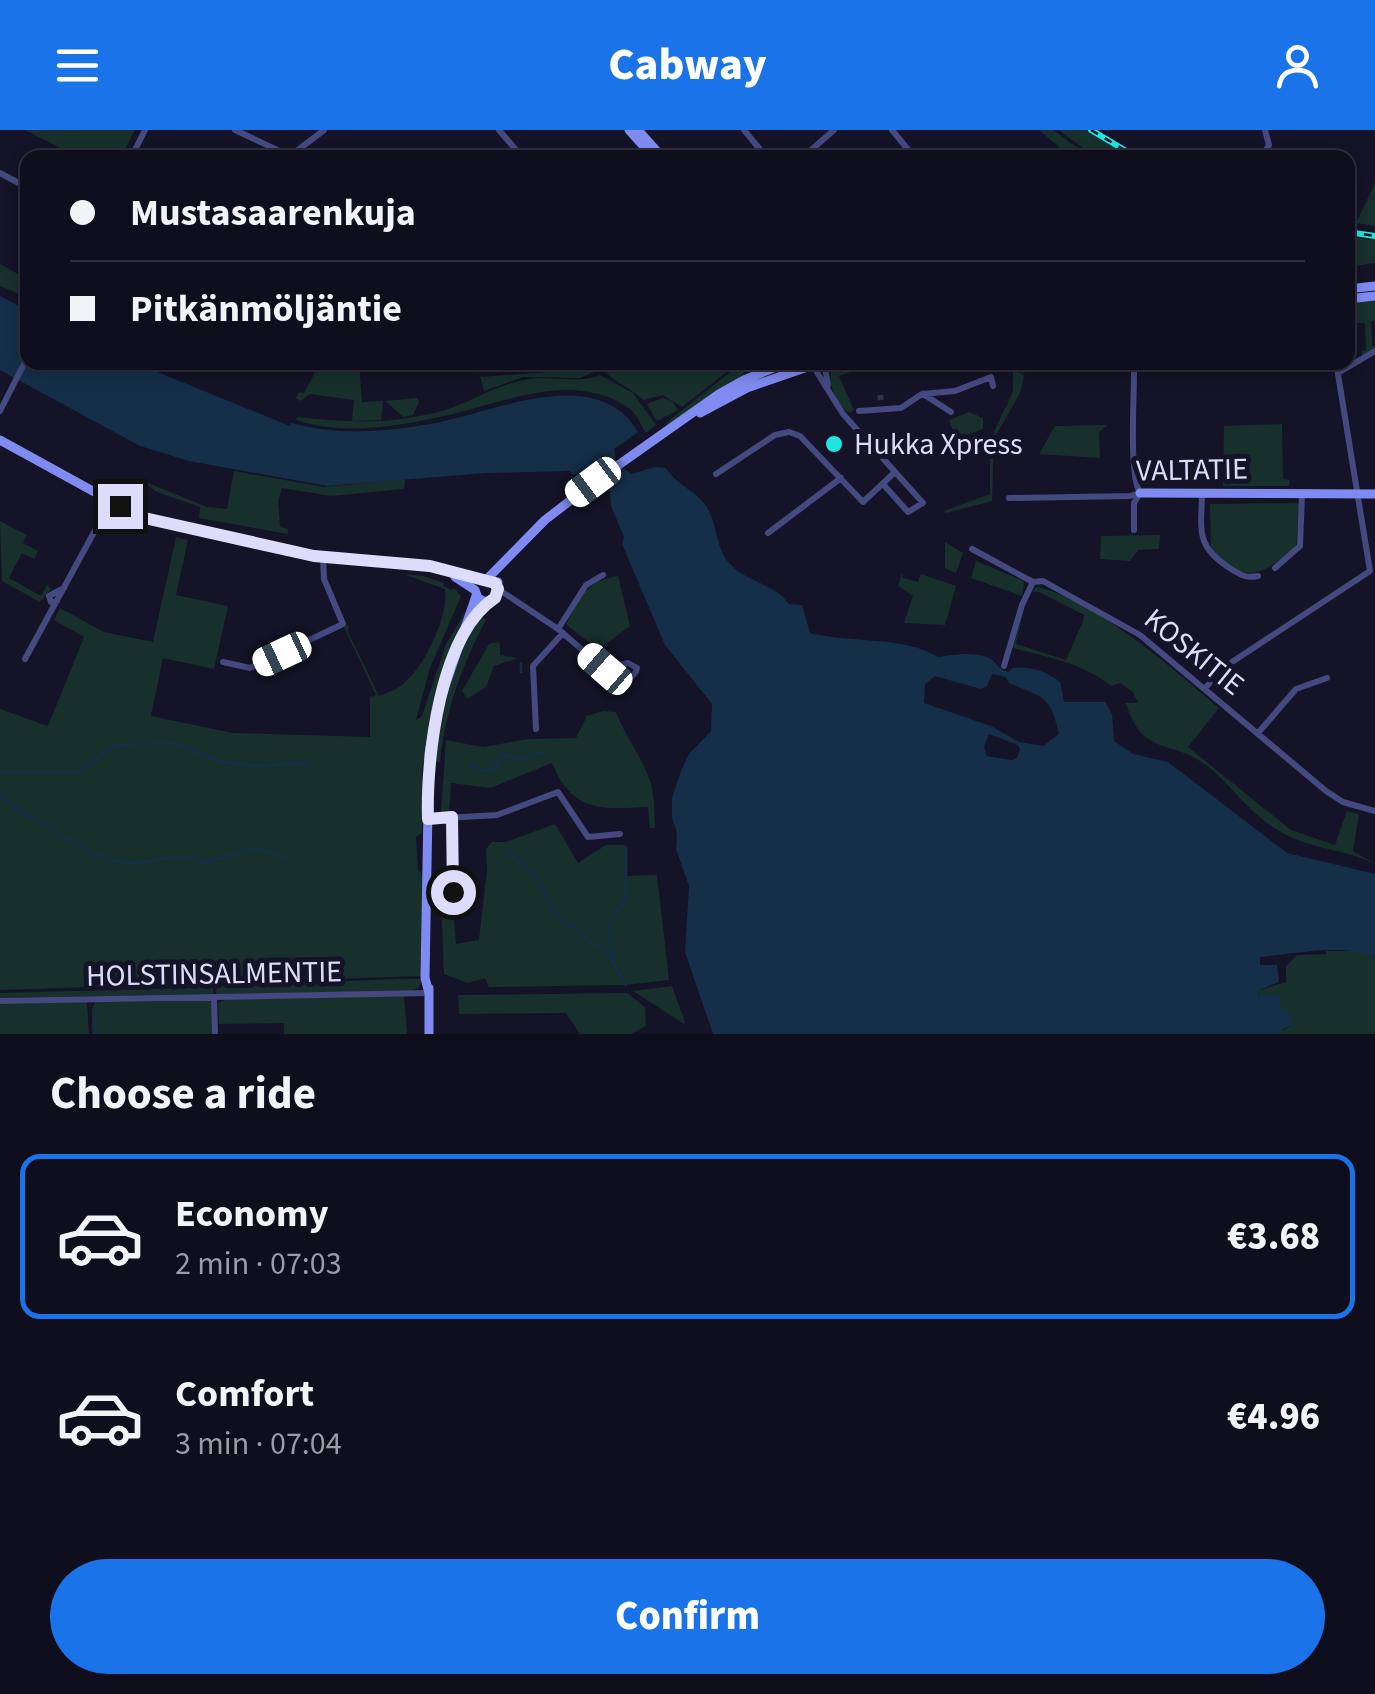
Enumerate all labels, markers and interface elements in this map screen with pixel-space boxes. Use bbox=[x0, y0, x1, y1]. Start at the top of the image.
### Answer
text: Cabway bbox=[608, 33, 767, 97]
icon: menu bbox=[50, 38, 105, 93]
icon: person bbox=[1270, 38, 1325, 93]
text: Mustasaarenkuja bbox=[130, 186, 416, 240]
text: Pitkänmöljäntie bbox=[130, 282, 402, 336]
place label: Hukka Xpress bbox=[854, 423, 1023, 466]
marker: Hukka Xpress bbox=[823, 433, 845, 455]
street label: VALTATIE bbox=[1136, 448, 1248, 492]
car bbox=[560, 452, 626, 512]
route end bbox=[98, 484, 143, 529]
street label: KOSKITIE bbox=[1135, 598, 1253, 706]
car bbox=[248, 628, 316, 680]
car bbox=[573, 638, 637, 700]
route start bbox=[431, 870, 476, 915]
street label: HOLSTINSALMENTIE bbox=[86, 950, 342, 998]
text: Choose a ride bbox=[50, 1062, 316, 1126]
text: Economy bbox=[175, 1187, 328, 1241]
icon: car bbox=[55, 1192, 145, 1282]
text: €3.68 bbox=[1227, 1210, 1320, 1264]
text: 2 min · 07:03 bbox=[175, 1241, 342, 1287]
text: Comfort bbox=[175, 1367, 314, 1421]
icon: car bbox=[55, 1372, 145, 1462]
text: €4.96 bbox=[1227, 1390, 1320, 1444]
text: 3 min · 07:04 bbox=[175, 1421, 342, 1467]
button: Confirm bbox=[50, 1559, 1325, 1674]

